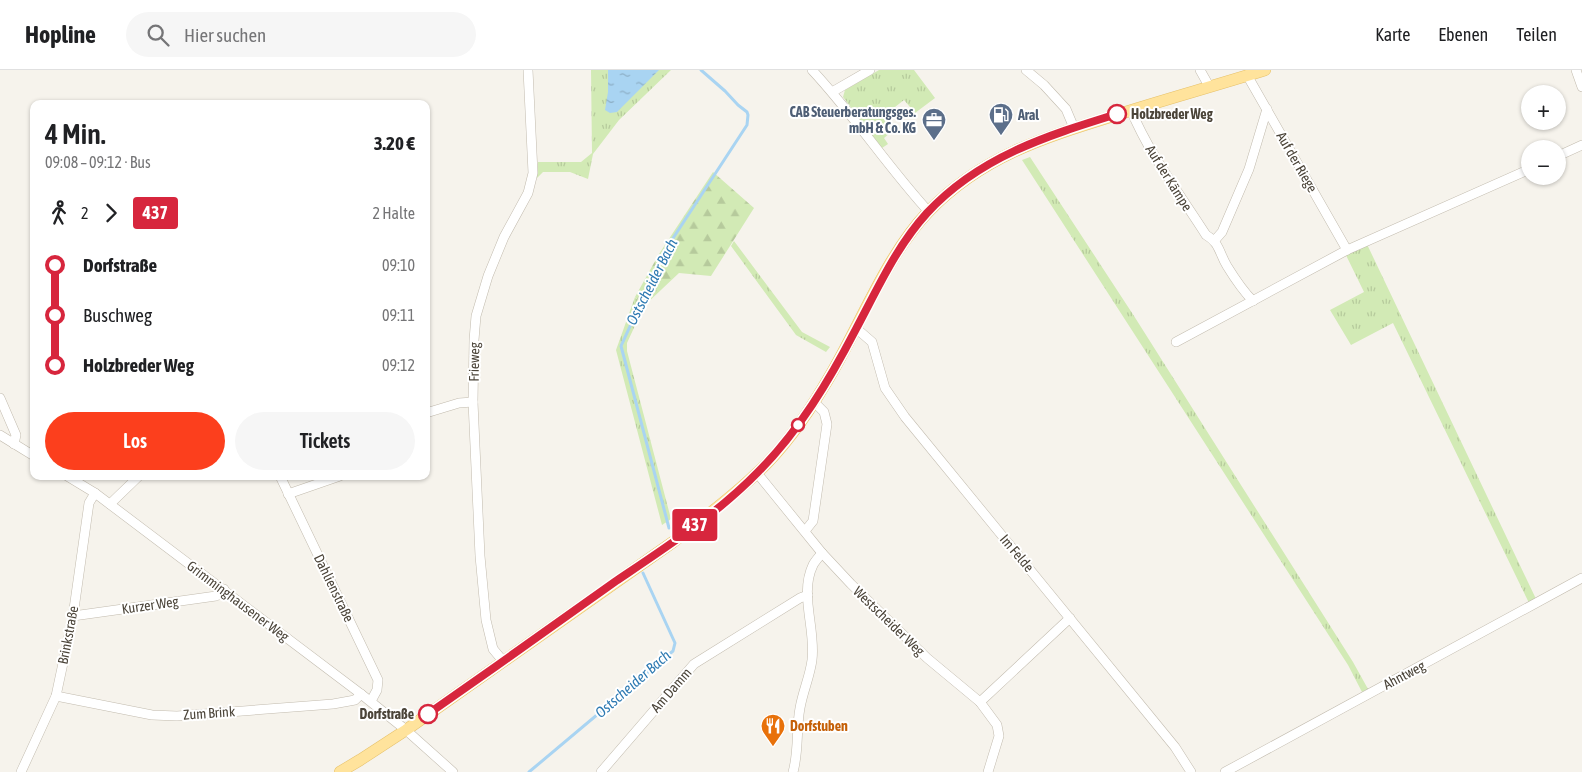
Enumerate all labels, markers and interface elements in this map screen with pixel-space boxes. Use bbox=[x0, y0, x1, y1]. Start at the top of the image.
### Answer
search box bbox=[126, 12, 476, 57]
text: Hopline bbox=[25, 21, 96, 48]
icon: search bbox=[144, 21, 172, 49]
text: Hier suchen bbox=[184, 24, 266, 46]
text: Karte bbox=[1375, 24, 1410, 45]
text: Ebenen bbox=[1438, 24, 1488, 45]
text: Teilen bbox=[1516, 24, 1557, 45]
map controls bbox=[1521, 85, 1566, 185]
button: + bbox=[1521, 85, 1566, 130]
fuel station icon: Aral bbox=[988, 102, 1014, 136]
place label: CAB Steuerberatungsges. mbH & Co. KG bbox=[789, 104, 917, 136]
marker: Holzbreder Weg bbox=[1107, 104, 1127, 124]
place label: Holzbreder Weg bbox=[1131, 106, 1214, 122]
office icon: CAB Steuerberatungsges. mbH & Co. KG bbox=[921, 107, 947, 141]
place label: Aral bbox=[1017, 107, 1039, 123]
text: 4 Min. bbox=[45, 118, 106, 150]
street label: Auf der Riege bbox=[1273, 129, 1321, 195]
text: 3.20 € bbox=[374, 132, 415, 154]
button: − bbox=[1521, 140, 1566, 185]
street label: Auf der Kämpe bbox=[1142, 142, 1196, 214]
text: 09:08 – 09:12 · Bus bbox=[45, 153, 151, 171]
icon: walk bbox=[45, 199, 73, 227]
icon: forward bbox=[97, 199, 125, 227]
text: 437 bbox=[143, 202, 168, 223]
text: 2 bbox=[81, 204, 89, 222]
text: 2 Halte bbox=[373, 204, 415, 222]
water label: Ostscheider Bach bbox=[623, 236, 680, 328]
text: Dorfstraße bbox=[83, 254, 157, 276]
text: 09:10 bbox=[382, 256, 415, 274]
text: Buschweg bbox=[83, 304, 152, 326]
text: 09:11 bbox=[382, 306, 415, 324]
street label: Frieweg bbox=[466, 342, 482, 382]
text: Holzbreder Weg bbox=[83, 354, 194, 376]
text: 09:12 bbox=[382, 356, 415, 374]
button: Los bbox=[45, 412, 225, 470]
button: Tickets bbox=[235, 412, 415, 470]
unlabelled marker bbox=[791, 418, 805, 432]
line badge: 437 bbox=[666, 509, 724, 541]
text: 437 bbox=[682, 514, 708, 535]
street label: Im Felde bbox=[997, 531, 1037, 575]
street label: Dahlienstraße bbox=[311, 551, 357, 625]
street label: Grimminghausener Weg bbox=[184, 557, 292, 645]
street label: Westscheider Weg bbox=[850, 583, 928, 659]
street label: Kurzer Weg bbox=[121, 593, 179, 617]
street label: Brinkstraße bbox=[54, 604, 82, 666]
water label: Ostscheider Bach bbox=[592, 646, 674, 721]
street label: Ahntweg bbox=[1380, 657, 1428, 693]
street label: Am Damm bbox=[647, 665, 695, 715]
street label: Zum Brink bbox=[183, 703, 235, 723]
marker: Dorfstraße bbox=[418, 704, 438, 724]
place label: Dorfstraße bbox=[359, 706, 414, 722]
restaurant icon: Dorfstuben bbox=[760, 713, 786, 747]
place label: Dorfstuben bbox=[790, 718, 848, 734]

